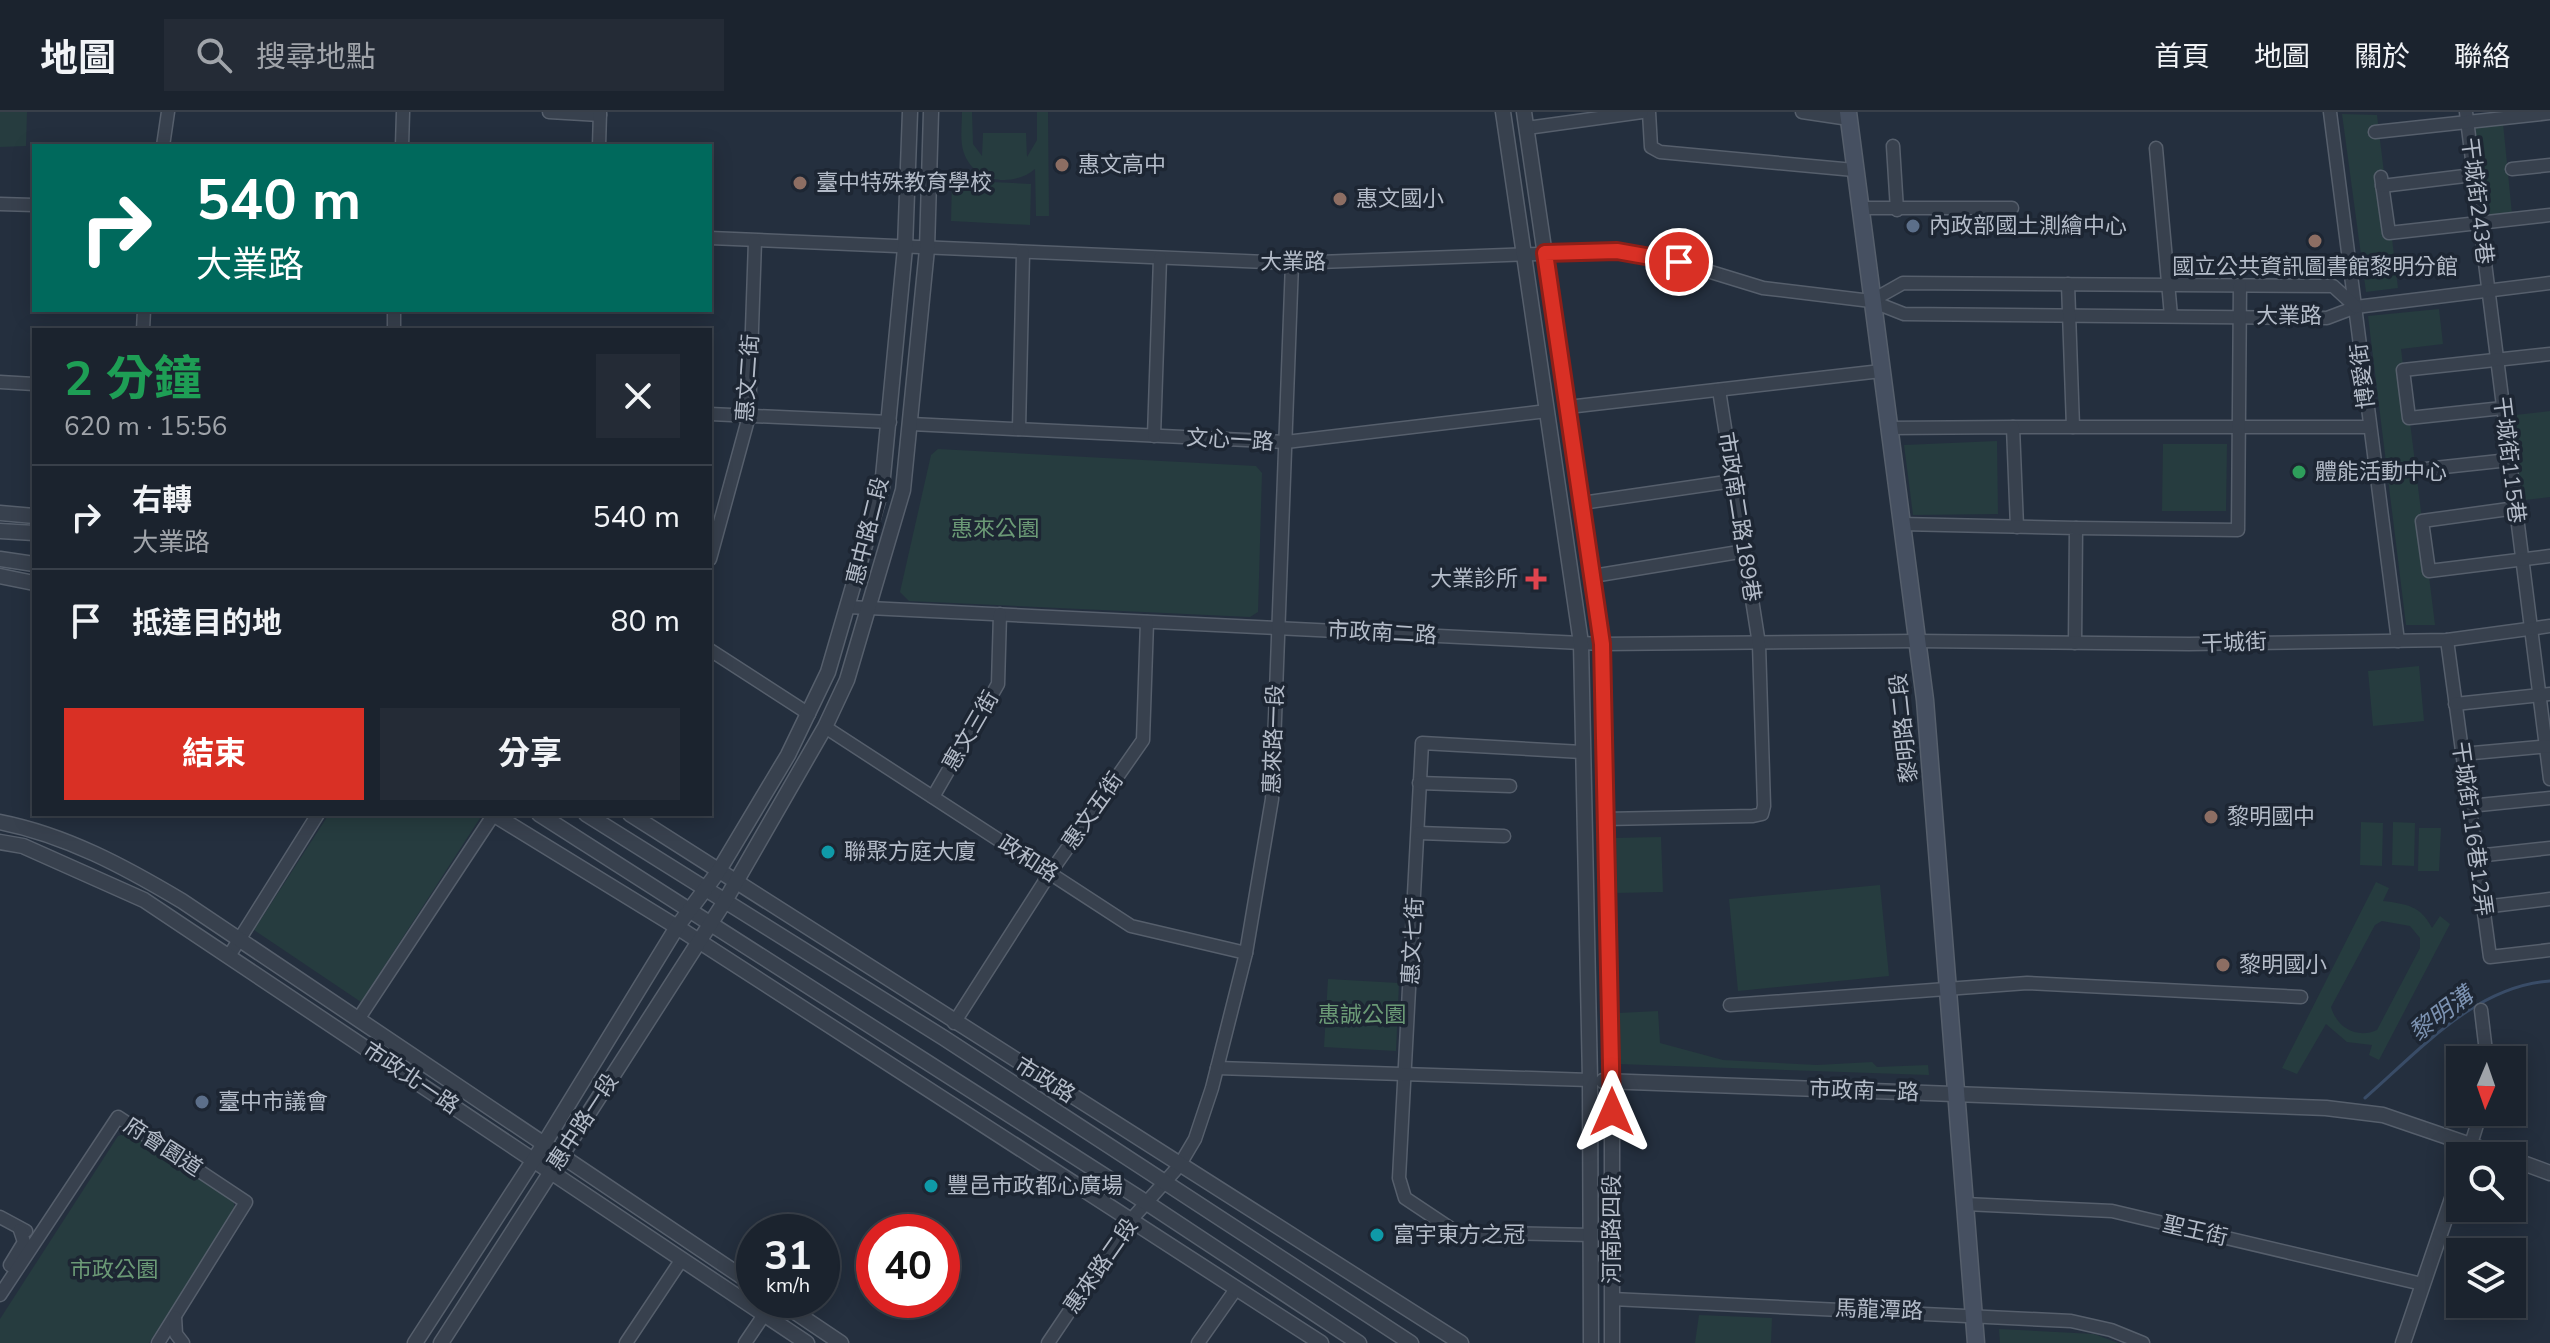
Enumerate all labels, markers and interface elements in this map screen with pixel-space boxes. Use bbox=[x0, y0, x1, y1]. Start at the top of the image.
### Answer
search box bbox=[164, 19, 724, 91]
text: 地圖 bbox=[40, 33, 116, 84]
icon: search bbox=[192, 33, 236, 77]
text: 搜尋地點 bbox=[256, 37, 376, 78]
text: 首頁 bbox=[2154, 38, 2210, 76]
text: 地圖 bbox=[2254, 38, 2310, 76]
text: 關於 bbox=[2354, 38, 2410, 76]
text: 聯絡 bbox=[2454, 38, 2510, 76]
street label: 干城街243巷 bbox=[2454, 136, 2500, 266]
place label: 惠文高中 bbox=[1078, 150, 1166, 180]
marker: 惠文高中 bbox=[1053, 156, 1071, 174]
text: 540 m bbox=[196, 162, 361, 239]
place label: 臺中特殊教育學校 bbox=[816, 168, 992, 198]
marker: 臺中特殊教育學校 bbox=[791, 174, 809, 192]
icon: right bbox=[64, 176, 168, 280]
place label: 惠文國小 bbox=[1356, 184, 1444, 214]
marker: 惠文國小 bbox=[1331, 190, 1349, 208]
place label: 內政部國土測繪中心 bbox=[1929, 211, 2127, 241]
marker: 內政部國土測繪中心 bbox=[1904, 217, 1922, 235]
pin bbox=[1645, 228, 1713, 296]
marker: 國立公共資訊圖書館黎明分館 bbox=[2306, 232, 2324, 250]
icon: arrive bbox=[1657, 240, 1701, 284]
text: 大業路 bbox=[196, 241, 304, 290]
street label: 大業路 bbox=[1260, 247, 1326, 277]
place label: 國立公共資訊圖書館黎明分館 bbox=[2172, 252, 2458, 282]
street label: 大業路 bbox=[2256, 301, 2322, 331]
street label: 惠文二街 bbox=[730, 333, 766, 423]
street label: 博愛街 bbox=[2344, 341, 2382, 411]
text: 2 分鐘 bbox=[64, 346, 202, 412]
button: close bbox=[596, 354, 680, 438]
street label: 干城街115巷 bbox=[2486, 395, 2532, 525]
text: 620 m · 15:56 bbox=[64, 409, 227, 444]
street label: 文心一路 bbox=[1185, 423, 1275, 457]
street label: 市政南二路189巷 bbox=[1711, 430, 1767, 604]
place label: 體能活動中心 bbox=[2315, 457, 2447, 487]
marker: 體能活動中心 bbox=[2290, 463, 2308, 481]
street label: 惠中路二段 bbox=[840, 474, 896, 588]
text: 右轉 bbox=[132, 480, 192, 521]
icon: right bbox=[64, 495, 108, 539]
text: 540 m bbox=[593, 497, 680, 538]
park label: 惠來公園 bbox=[951, 514, 1039, 544]
text: 大業路 bbox=[132, 525, 210, 560]
place label: 大業診所 bbox=[1430, 564, 1518, 594]
marker: 大業診所 bbox=[1525, 568, 1547, 590]
icon: arrive bbox=[64, 599, 108, 643]
text: 80 m bbox=[611, 601, 680, 642]
text: 抵達目的地 bbox=[132, 603, 282, 644]
street label: 市政南二路 bbox=[1326, 615, 1438, 651]
street label: 干城街 bbox=[2200, 627, 2268, 659]
street label: 黎明路二段 bbox=[1883, 672, 1925, 784]
street label: 惠來路一段 bbox=[1257, 684, 1291, 794]
street label: 惠文三街 bbox=[936, 685, 1006, 777]
button: 結束 bbox=[64, 708, 364, 800]
button: 分享 bbox=[380, 708, 680, 800]
street label: 干城街116巷12弄 bbox=[2445, 740, 2499, 918]
street label: 惠文五街 bbox=[1055, 766, 1131, 856]
place label: 黎明國中 bbox=[2227, 802, 2315, 832]
marker: 黎明國中 bbox=[2202, 808, 2220, 826]
street label: 政和路 bbox=[992, 828, 1064, 890]
place label: 聯聚方庭大廈 bbox=[844, 837, 976, 867]
marker: 聯聚方庭大廈 bbox=[819, 843, 837, 861]
street label: 惠文七街 bbox=[1396, 896, 1430, 986]
place label: 黎明國小 bbox=[2239, 950, 2327, 980]
marker: 黎明國小 bbox=[2214, 956, 2232, 974]
water label: 黎明溝 bbox=[2403, 978, 2482, 1048]
park label: 惠誠公園 bbox=[1318, 1000, 1406, 1030]
street label: 市政北一路 bbox=[357, 1035, 465, 1121]
north arrow bbox=[2446, 1046, 2526, 1126]
map controls bbox=[2446, 1046, 2526, 1318]
street label: 市政路 bbox=[1009, 1050, 1081, 1110]
street label: 惠中路一段 bbox=[540, 1068, 626, 1176]
position arrow bbox=[1570, 1070, 1654, 1154]
street label: 市政南一路 bbox=[1809, 1074, 1919, 1108]
place label: 臺中市議會 bbox=[218, 1087, 328, 1117]
marker: 臺中市議會 bbox=[193, 1093, 211, 1111]
street label: 府會園道 bbox=[118, 1110, 208, 1184]
button: search bbox=[2446, 1142, 2526, 1222]
place label: 豐邑市政都心廣場 bbox=[947, 1171, 1123, 1201]
street label: 河南路四段 bbox=[1597, 1174, 1627, 1284]
marker: 豐邑市政都心廣場 bbox=[922, 1177, 940, 1195]
street label: 聖王街 bbox=[2159, 1209, 2231, 1253]
street label: 惠來路二段 bbox=[1057, 1212, 1145, 1320]
speed limit sign: 40 bbox=[856, 1214, 960, 1318]
place label: 富宇東方之冠 bbox=[1393, 1220, 1525, 1250]
marker: 富宇東方之冠 bbox=[1368, 1226, 1386, 1244]
text: 31 bbox=[764, 1229, 812, 1283]
button: layers bbox=[2446, 1238, 2526, 1318]
park label: 市政公園 bbox=[70, 1255, 158, 1285]
text: km/h bbox=[766, 1272, 810, 1299]
street label: 馬龍潭路 bbox=[1834, 1293, 1924, 1327]

